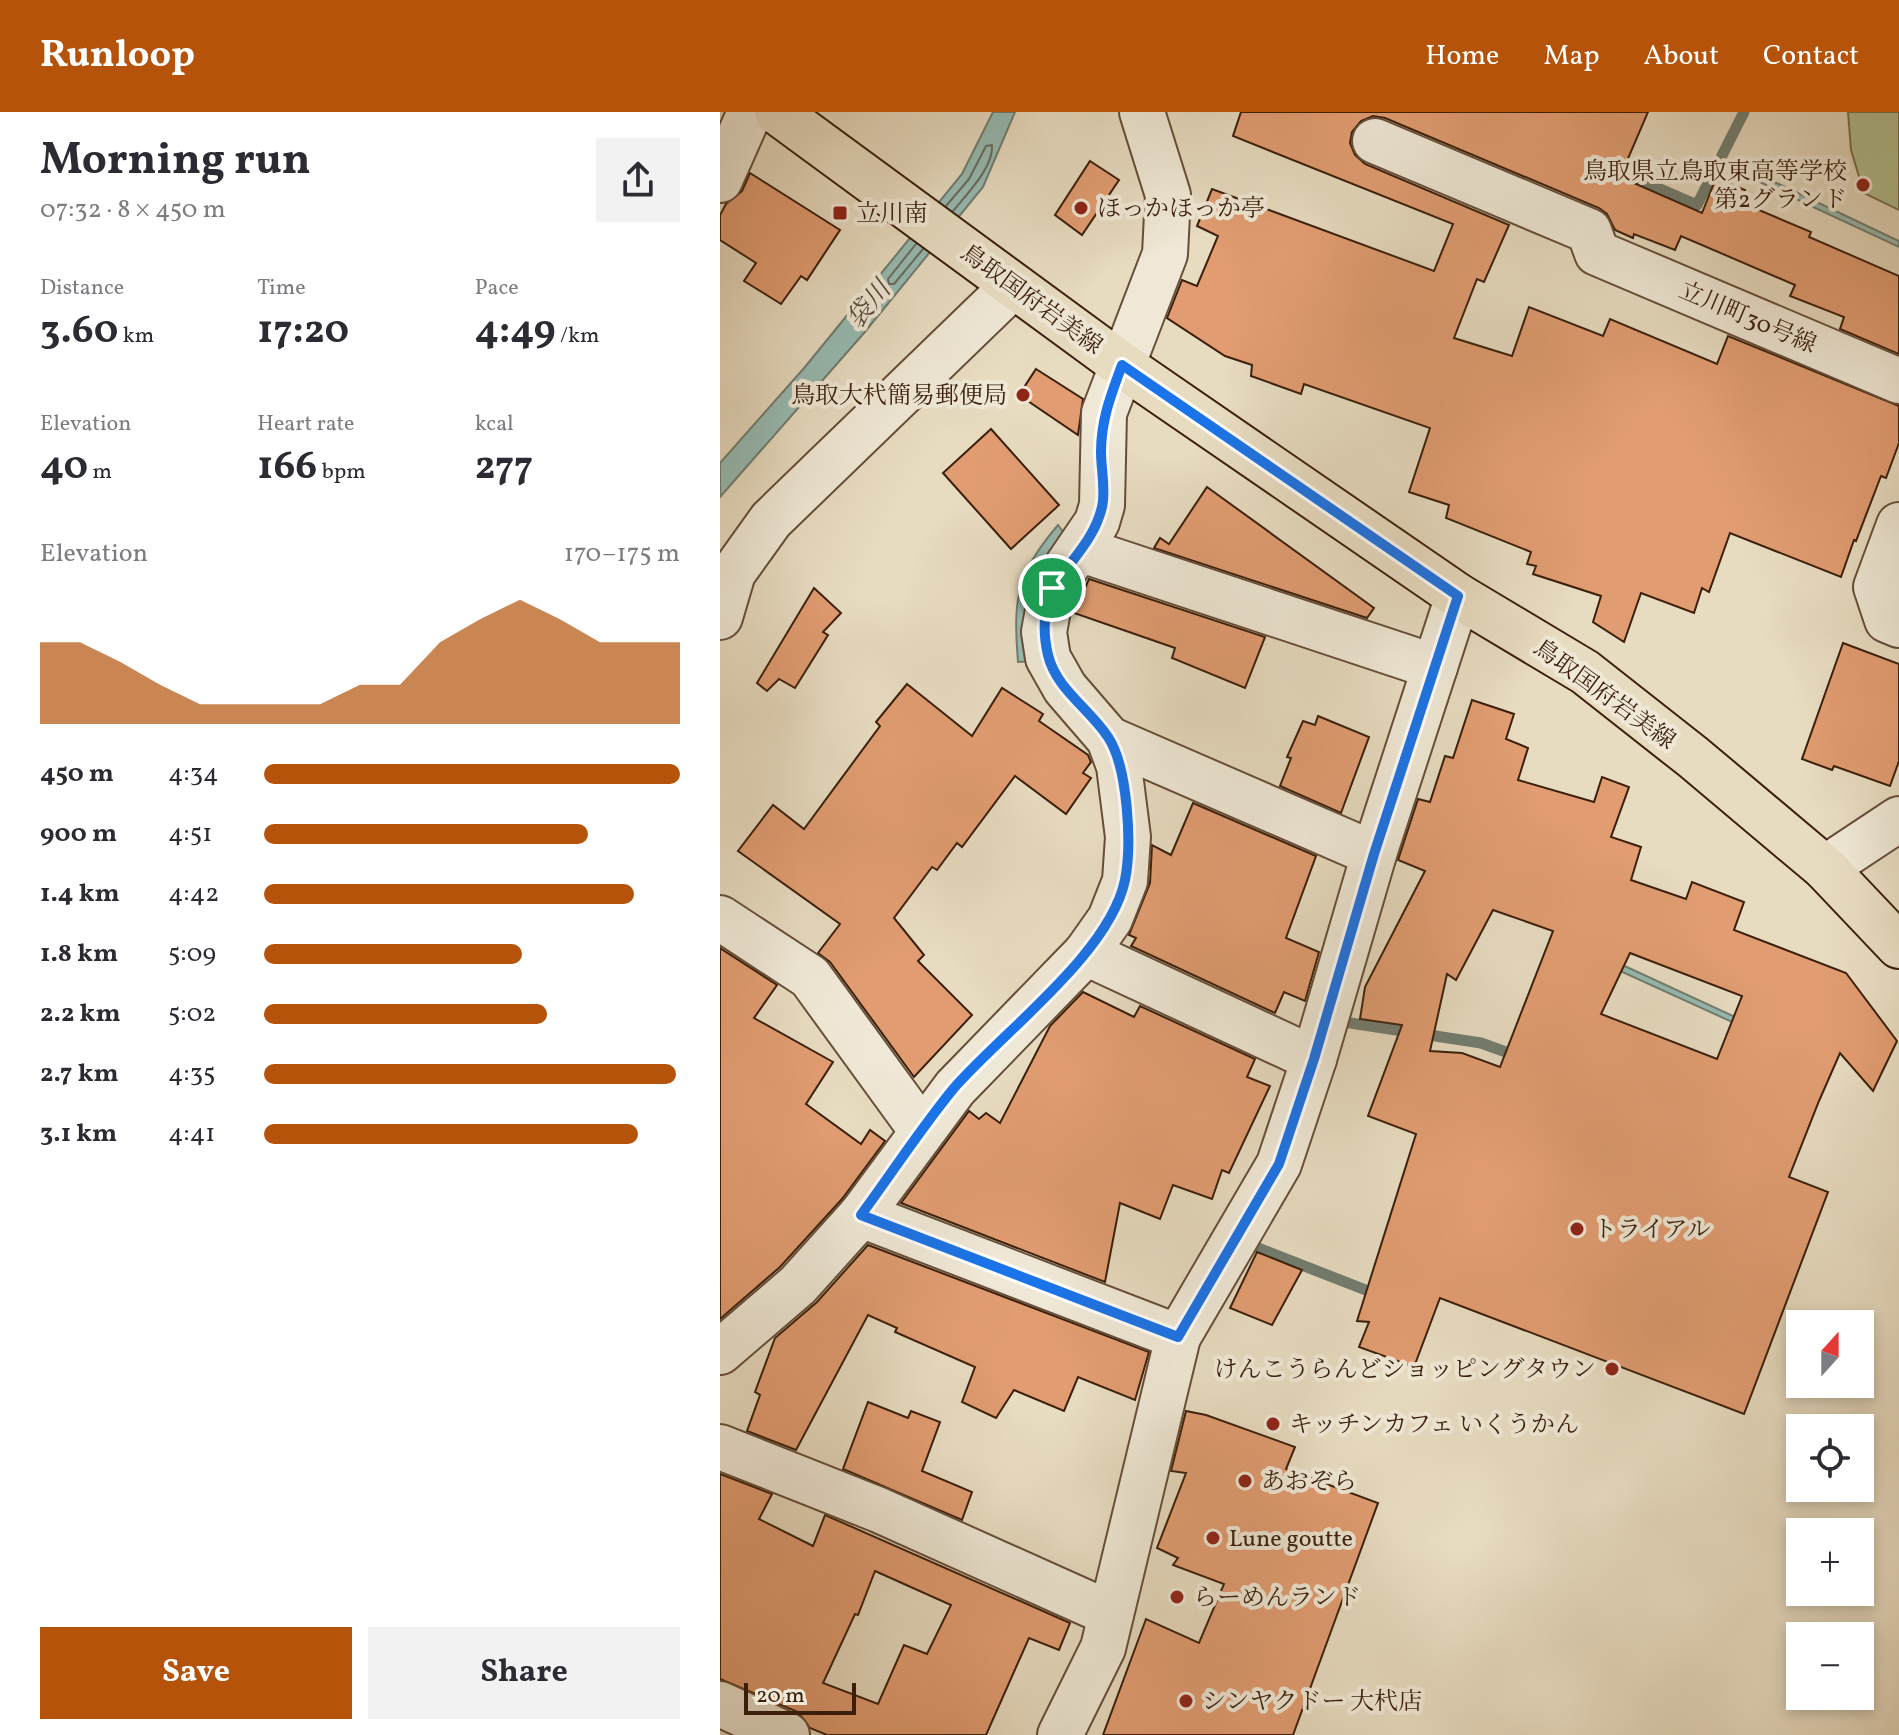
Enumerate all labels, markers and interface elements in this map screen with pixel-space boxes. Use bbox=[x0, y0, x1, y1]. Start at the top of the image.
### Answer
text: Runloop bbox=[40, 30, 195, 83]
text: Home bbox=[1425, 37, 1499, 76]
text: Map bbox=[1543, 37, 1599, 76]
text: About bbox=[1643, 37, 1719, 76]
text: Contact bbox=[1763, 37, 1859, 76]
text: Morning run bbox=[40, 131, 311, 192]
button: share bbox=[596, 138, 680, 222]
place label: 鳥取県立鳥取東高等学校 第2グランド bbox=[1583, 156, 1847, 218]
marker: 鳥取県立鳥取東高等学校 第2グランド bbox=[1854, 176, 1872, 194]
text: 07:32 · 8 × 450 m bbox=[40, 192, 226, 228]
place label: ほっかほっか亭 bbox=[1097, 193, 1265, 227]
place label: 立川南 bbox=[856, 198, 928, 232]
marker: ほっかほっか亭 bbox=[1072, 199, 1090, 217]
marker: 立川南 bbox=[831, 204, 849, 222]
street label: 鳥取国府岩美線 bbox=[953, 237, 1109, 364]
water label: 袋川 bbox=[839, 271, 902, 337]
text: Distance bbox=[40, 273, 124, 304]
text: Time bbox=[257, 273, 306, 304]
text: Pace bbox=[475, 273, 519, 304]
street label: 立川町30号線 bbox=[1673, 275, 1821, 363]
text: 3.60 bbox=[40, 304, 118, 360]
text: 17:20 bbox=[257, 304, 349, 360]
text: 4:49 bbox=[475, 304, 556, 360]
text: km bbox=[118, 321, 154, 352]
text: /km bbox=[556, 321, 599, 352]
place label: 鳥取大杙簡易郵便局 bbox=[791, 380, 1007, 414]
marker: 鳥取大杙簡易郵便局 bbox=[1014, 386, 1032, 404]
text: Elevation bbox=[40, 409, 131, 440]
text: Heart rate bbox=[257, 409, 354, 440]
text: kcal bbox=[475, 409, 514, 440]
text: 40 bbox=[40, 440, 88, 496]
text: 166 bbox=[257, 440, 317, 496]
text: 277 bbox=[475, 440, 533, 496]
text: m bbox=[88, 457, 112, 488]
text: bpm bbox=[317, 457, 366, 488]
text: Elevation bbox=[40, 536, 148, 572]
text: 170–175 m bbox=[564, 536, 680, 572]
pin bbox=[1018, 554, 1086, 622]
icon: arrive bbox=[1030, 566, 1074, 610]
street label: 鳥取国府岩美線 bbox=[1526, 632, 1682, 759]
text: 450 m bbox=[40, 756, 114, 792]
text: 4:34 bbox=[168, 756, 219, 792]
text: 900 m bbox=[40, 816, 117, 852]
text: 4:51 bbox=[168, 816, 212, 852]
text: 1.4 km bbox=[40, 876, 120, 912]
text: 4:42 bbox=[168, 876, 219, 912]
text: 1.8 km bbox=[40, 936, 118, 972]
text: 5:09 bbox=[168, 936, 216, 972]
text: 2.2 km bbox=[40, 996, 121, 1032]
text: 5:02 bbox=[168, 996, 216, 1032]
text: 2.7 km bbox=[40, 1056, 119, 1092]
text: 4:35 bbox=[168, 1056, 216, 1092]
text: 3.1 km bbox=[40, 1116, 117, 1152]
text: 4:41 bbox=[168, 1116, 215, 1152]
place label: トライアル bbox=[1593, 1214, 1711, 1248]
marker: トライアル bbox=[1568, 1220, 1586, 1238]
north arrow bbox=[1786, 1310, 1874, 1398]
map controls bbox=[1786, 1310, 1874, 1710]
place label: けんこうらんどショッピングタウン bbox=[1213, 1354, 1596, 1388]
marker: けんこうらんどショッピングタウン bbox=[1603, 1360, 1621, 1378]
place label: キッチンカフェ いくうかん bbox=[1289, 1409, 1579, 1443]
button: locate bbox=[1786, 1414, 1874, 1502]
marker: キッチンカフェ いくうかん bbox=[1264, 1415, 1282, 1433]
place label: あおぞら bbox=[1261, 1466, 1357, 1500]
marker: あおぞら bbox=[1236, 1472, 1254, 1490]
button: + bbox=[1786, 1518, 1874, 1606]
place label: Lune goutte bbox=[1229, 1523, 1353, 1557]
marker: Lune goutte bbox=[1204, 1529, 1222, 1547]
place label: らーめんランド bbox=[1193, 1582, 1361, 1616]
marker: らーめんランド bbox=[1168, 1588, 1186, 1606]
button: − bbox=[1786, 1622, 1874, 1710]
button: Save bbox=[40, 1627, 352, 1719]
button: Share bbox=[368, 1627, 680, 1719]
scale bar bbox=[744, 1679, 856, 1715]
text: 20 m bbox=[756, 1681, 805, 1712]
place label: シンヤクドー 大杙店 bbox=[1202, 1686, 1422, 1720]
marker: シンヤクドー 大杙店 bbox=[1177, 1692, 1195, 1710]

